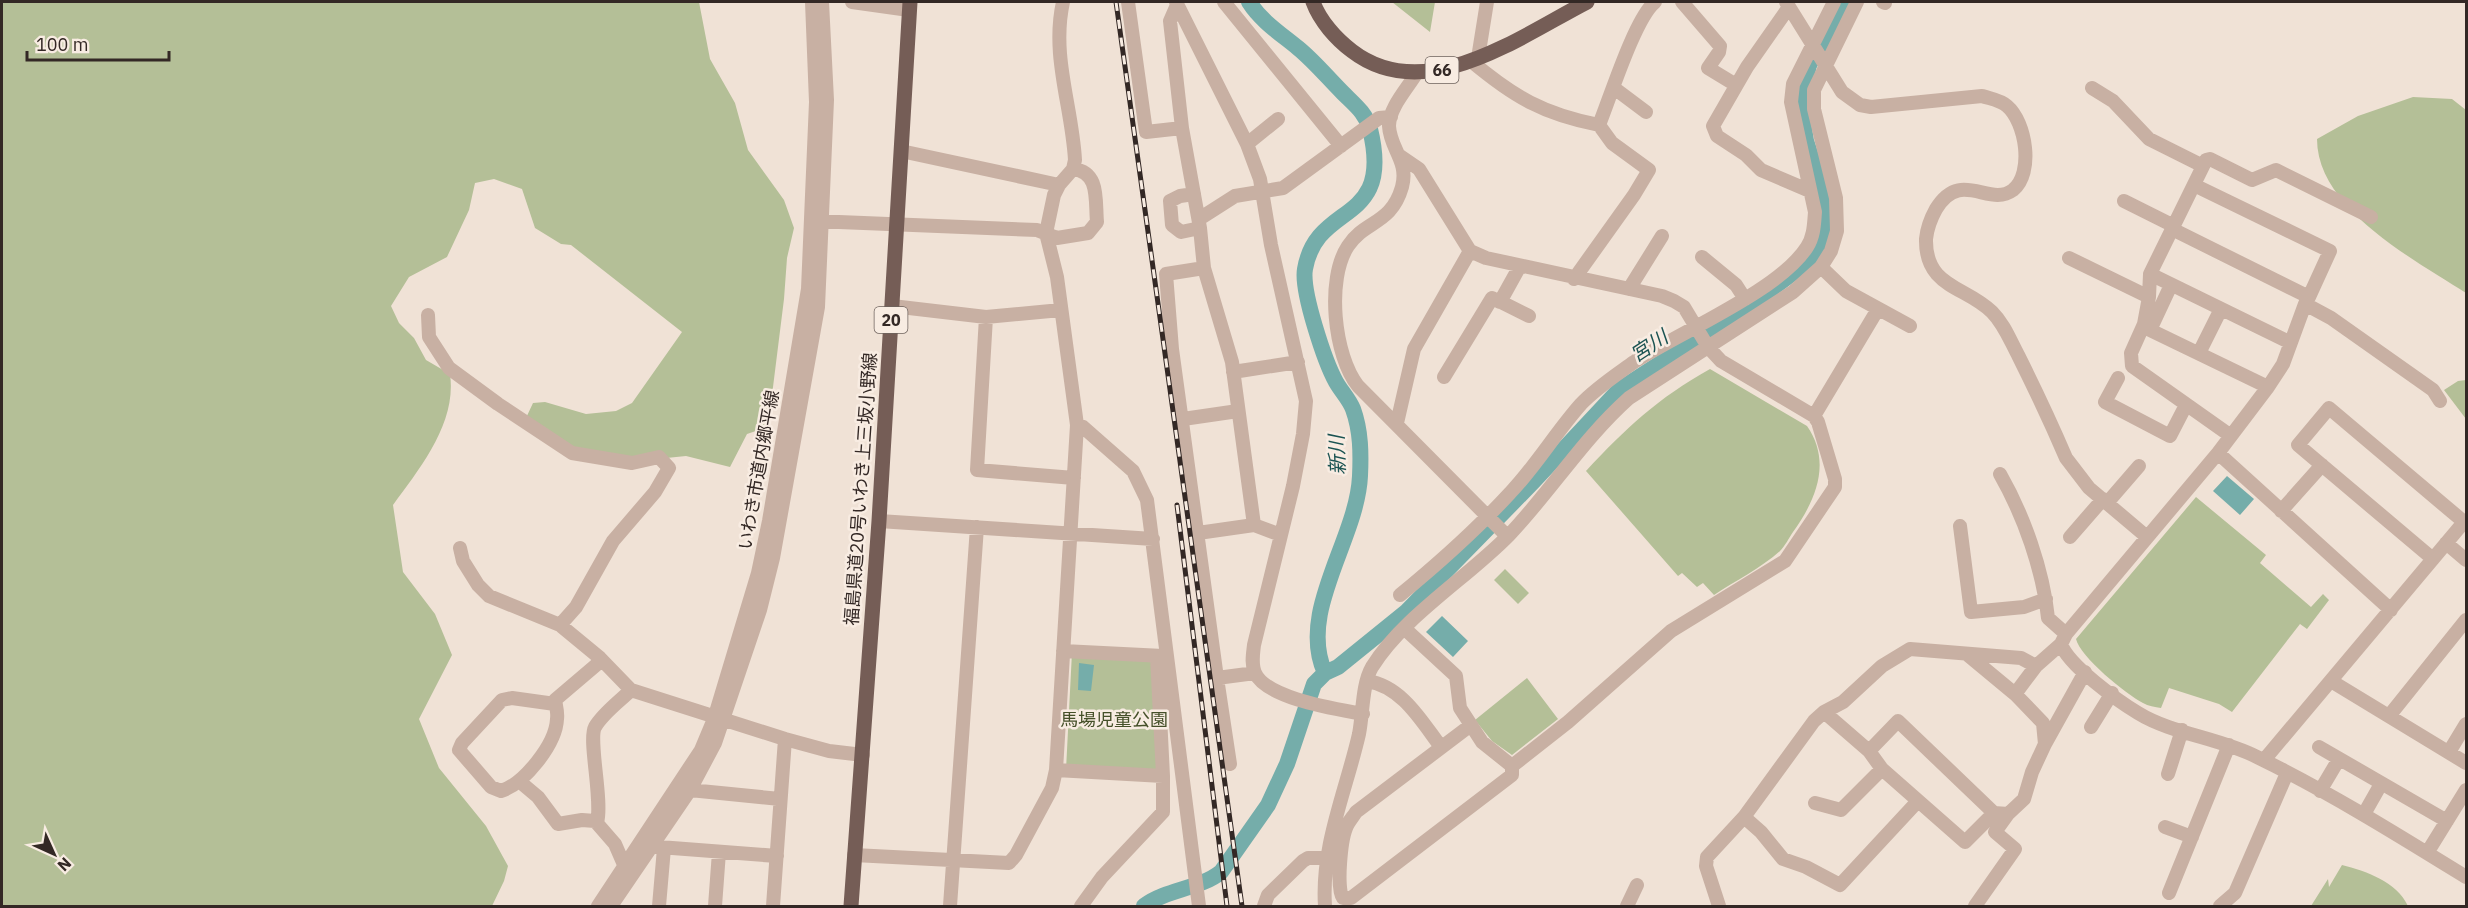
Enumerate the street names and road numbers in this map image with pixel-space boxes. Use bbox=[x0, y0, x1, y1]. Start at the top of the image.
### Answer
road number: 66 bbox=[1426, 57, 1458, 83]
road number: 20 bbox=[874, 307, 908, 333]
street label: 福島県道20号いわき上三坂小野線 bbox=[839, 352, 882, 626]
street label: いわき市道内郷平線 bbox=[733, 388, 784, 552]

